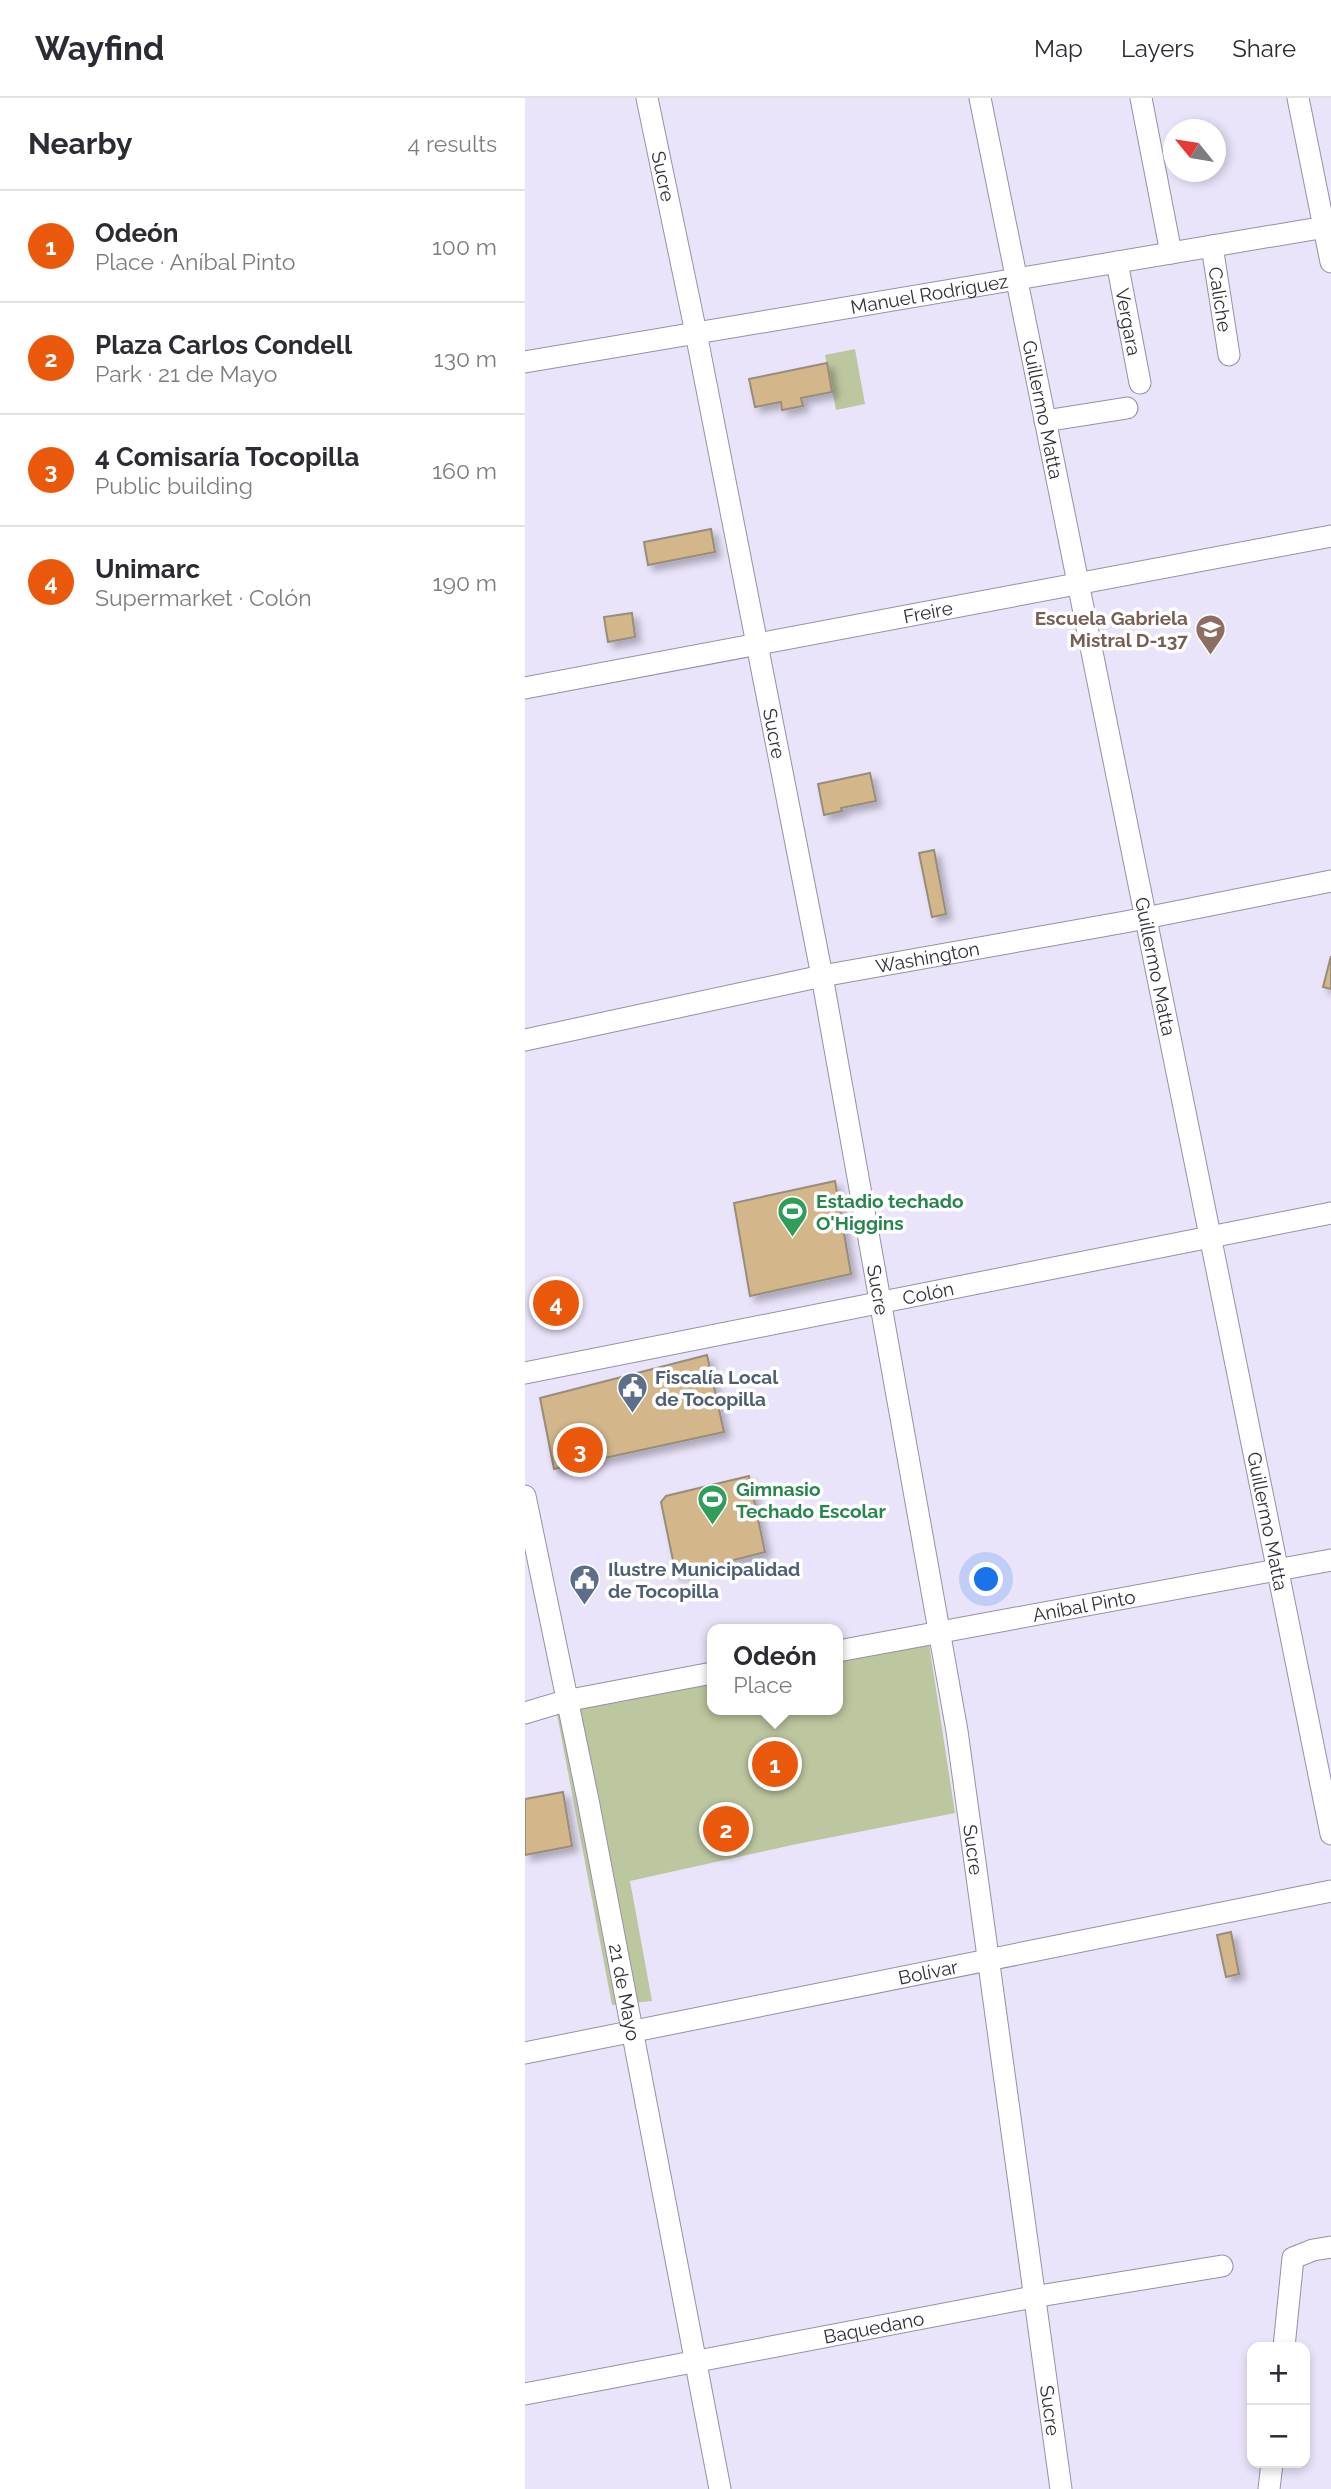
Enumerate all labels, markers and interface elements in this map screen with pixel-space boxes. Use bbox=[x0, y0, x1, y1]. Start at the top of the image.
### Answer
text: Wayfind bbox=[35, 29, 164, 68]
text: Map bbox=[1034, 34, 1083, 63]
text: Layers bbox=[1121, 34, 1194, 63]
text: Share bbox=[1232, 34, 1296, 63]
north arrow bbox=[1163, 119, 1226, 182]
text: Nearby bbox=[28, 126, 132, 161]
text: 4 results bbox=[408, 130, 497, 157]
street label: Sucre bbox=[647, 149, 679, 203]
text: Odeón bbox=[95, 218, 178, 248]
text: 1 bbox=[45, 233, 57, 260]
text: 100 m bbox=[432, 233, 497, 260]
text: Place · Aníbal Pinto bbox=[95, 248, 295, 275]
street label: Caliche bbox=[1204, 265, 1236, 333]
street label: Manuel Rodríguez bbox=[849, 270, 1010, 318]
street label: Vergara bbox=[1111, 286, 1146, 358]
text: Plaza Carlos Condell bbox=[95, 330, 352, 360]
street label: Guillermo Matta bbox=[1018, 338, 1068, 481]
text: 2 bbox=[45, 345, 57, 372]
text: 130 m bbox=[434, 345, 497, 372]
text: Park · 21 de Mayo bbox=[95, 360, 277, 387]
text: 4 Comisaría Tocopilla bbox=[95, 442, 359, 472]
text: 3 bbox=[45, 457, 57, 484]
text: 160 m bbox=[432, 457, 497, 484]
text: Public building bbox=[95, 472, 253, 499]
text: Unimarc bbox=[95, 554, 200, 584]
text: 4 bbox=[44, 569, 58, 596]
text: 190 m bbox=[433, 569, 497, 596]
text: Supermarket · Colón bbox=[95, 584, 312, 611]
street label: Freire bbox=[901, 597, 954, 627]
place label: Escuela Gabriela Mistral D-137 bbox=[1035, 607, 1188, 651]
school or university icon: Escuela Gabriela Mistral D-137 bbox=[1194, 612, 1228, 656]
street label: Sucre bbox=[759, 706, 790, 760]
street label: Guillermo Matta bbox=[1131, 895, 1180, 1038]
street label: Washington bbox=[874, 937, 981, 977]
place label: Estadio techado O'Higgins bbox=[816, 1190, 964, 1234]
sports icon: Estadio techado O'Higgins bbox=[776, 1195, 810, 1239]
street label: Sucre bbox=[863, 1263, 893, 1317]
pin: 4 bbox=[533, 1277, 579, 1329]
street label: Colón bbox=[901, 1277, 956, 1309]
place label: Fiscalía Local de Tocopilla bbox=[655, 1366, 779, 1410]
public building icon: Fiscalía Local de Tocopilla bbox=[615, 1371, 649, 1415]
pin: 3 bbox=[557, 1424, 603, 1476]
street label: Guillermo Matta bbox=[1243, 1450, 1292, 1592]
place label: Gimnasio Techado Escolar bbox=[736, 1478, 887, 1522]
sports icon: Gimnasio Techado Escolar bbox=[696, 1483, 730, 1527]
place label: Ilustre Municipalidad de Tocopilla bbox=[608, 1558, 800, 1602]
your location bbox=[969, 1562, 1003, 1596]
public building icon: Ilustre Municipalidad de Tocopilla bbox=[568, 1563, 602, 1607]
street label: Aníbal Pinto bbox=[1031, 1585, 1137, 1626]
popup bbox=[707, 1624, 843, 1715]
text: Odeón bbox=[733, 1641, 817, 1671]
text: Place bbox=[733, 1671, 792, 1698]
pin: 1 bbox=[752, 1738, 798, 1790]
pin: 2 bbox=[703, 1803, 749, 1855]
street label: Sucre bbox=[959, 1823, 988, 1876]
street label: 21 de Mayo bbox=[605, 1942, 645, 2043]
street label: Bolívar bbox=[896, 1955, 960, 1989]
street label: Baquedano bbox=[822, 2307, 926, 2348]
map controls bbox=[1247, 2342, 1310, 2468]
button: + bbox=[1247, 2342, 1310, 2405]
street label: Sucre bbox=[1036, 2384, 1065, 2437]
button: − bbox=[1247, 2405, 1310, 2468]

